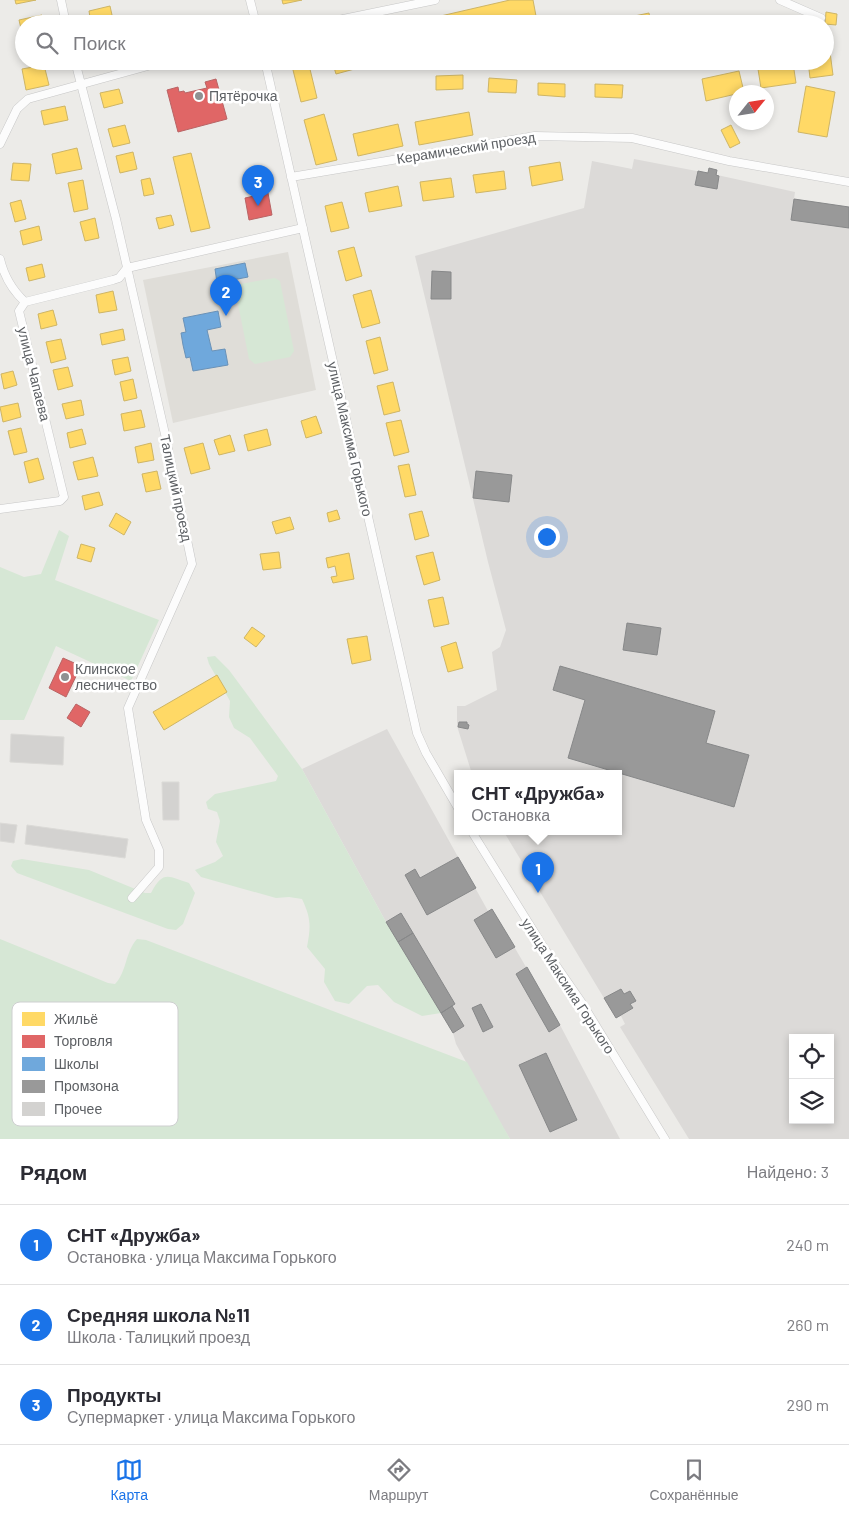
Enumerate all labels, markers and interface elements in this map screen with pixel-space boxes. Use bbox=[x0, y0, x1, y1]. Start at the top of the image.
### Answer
search box bbox=[15, 15, 834, 70]
icon: search bbox=[33, 29, 61, 57]
text: Поиск bbox=[73, 31, 126, 54]
north arrow bbox=[729, 85, 774, 130]
place label: Пятёрочка bbox=[209, 87, 278, 104]
marker: Пятёрочка bbox=[193, 90, 205, 102]
street label: Керамический проезд bbox=[395, 128, 537, 167]
pin: 3 bbox=[242, 165, 274, 206]
pin: 2 bbox=[210, 275, 242, 316]
street label: улица Чапаева bbox=[15, 325, 54, 423]
street label: улица Максима Горького bbox=[324, 360, 377, 518]
street label: Талицкий проезд bbox=[157, 433, 196, 543]
your location bbox=[534, 524, 560, 550]
place label: Клинское лесничество bbox=[75, 660, 157, 693]
marker: Клинское лесничество bbox=[59, 671, 71, 683]
popup bbox=[454, 770, 622, 835]
text: СНТ «Дружба» bbox=[471, 781, 605, 804]
text: Остановка bbox=[471, 805, 550, 824]
pin: 1 bbox=[522, 852, 554, 893]
street label: улица Максима Горького bbox=[518, 915, 619, 1057]
legend bbox=[12, 1002, 178, 1126]
text: Жильё bbox=[54, 1010, 98, 1027]
text: Торговля bbox=[54, 1032, 112, 1049]
map controls bbox=[789, 1034, 834, 1124]
button: locate bbox=[789, 1034, 834, 1079]
text: Школы bbox=[54, 1055, 99, 1072]
text: Промзона bbox=[54, 1077, 119, 1094]
button: layers bbox=[789, 1079, 834, 1124]
text: Прочее bbox=[54, 1100, 102, 1117]
text: Рядом bbox=[20, 1159, 87, 1184]
text: Найдено: 3 bbox=[747, 1162, 829, 1181]
text: СНТ «Дружба» bbox=[67, 1223, 201, 1246]
text: 1 bbox=[33, 1235, 39, 1254]
text: 240 m bbox=[786, 1235, 829, 1254]
text: Остановка · улица Максима Горького bbox=[67, 1247, 337, 1266]
text: Средняя школа №11 bbox=[67, 1303, 250, 1326]
text: 2 bbox=[32, 1315, 40, 1334]
text: 260 m bbox=[787, 1315, 829, 1334]
text: Школа · Талицкий проезд bbox=[67, 1327, 250, 1346]
text: Продукты bbox=[67, 1383, 162, 1406]
text: 3 bbox=[32, 1395, 40, 1414]
text: 290 m bbox=[787, 1395, 829, 1414]
text: Супермаркет · улица Максима Горького bbox=[67, 1407, 355, 1426]
tab: Карта bbox=[110, 1456, 148, 1503]
tab: Маршрут bbox=[369, 1456, 429, 1503]
tab: Сохранённые bbox=[649, 1456, 739, 1503]

